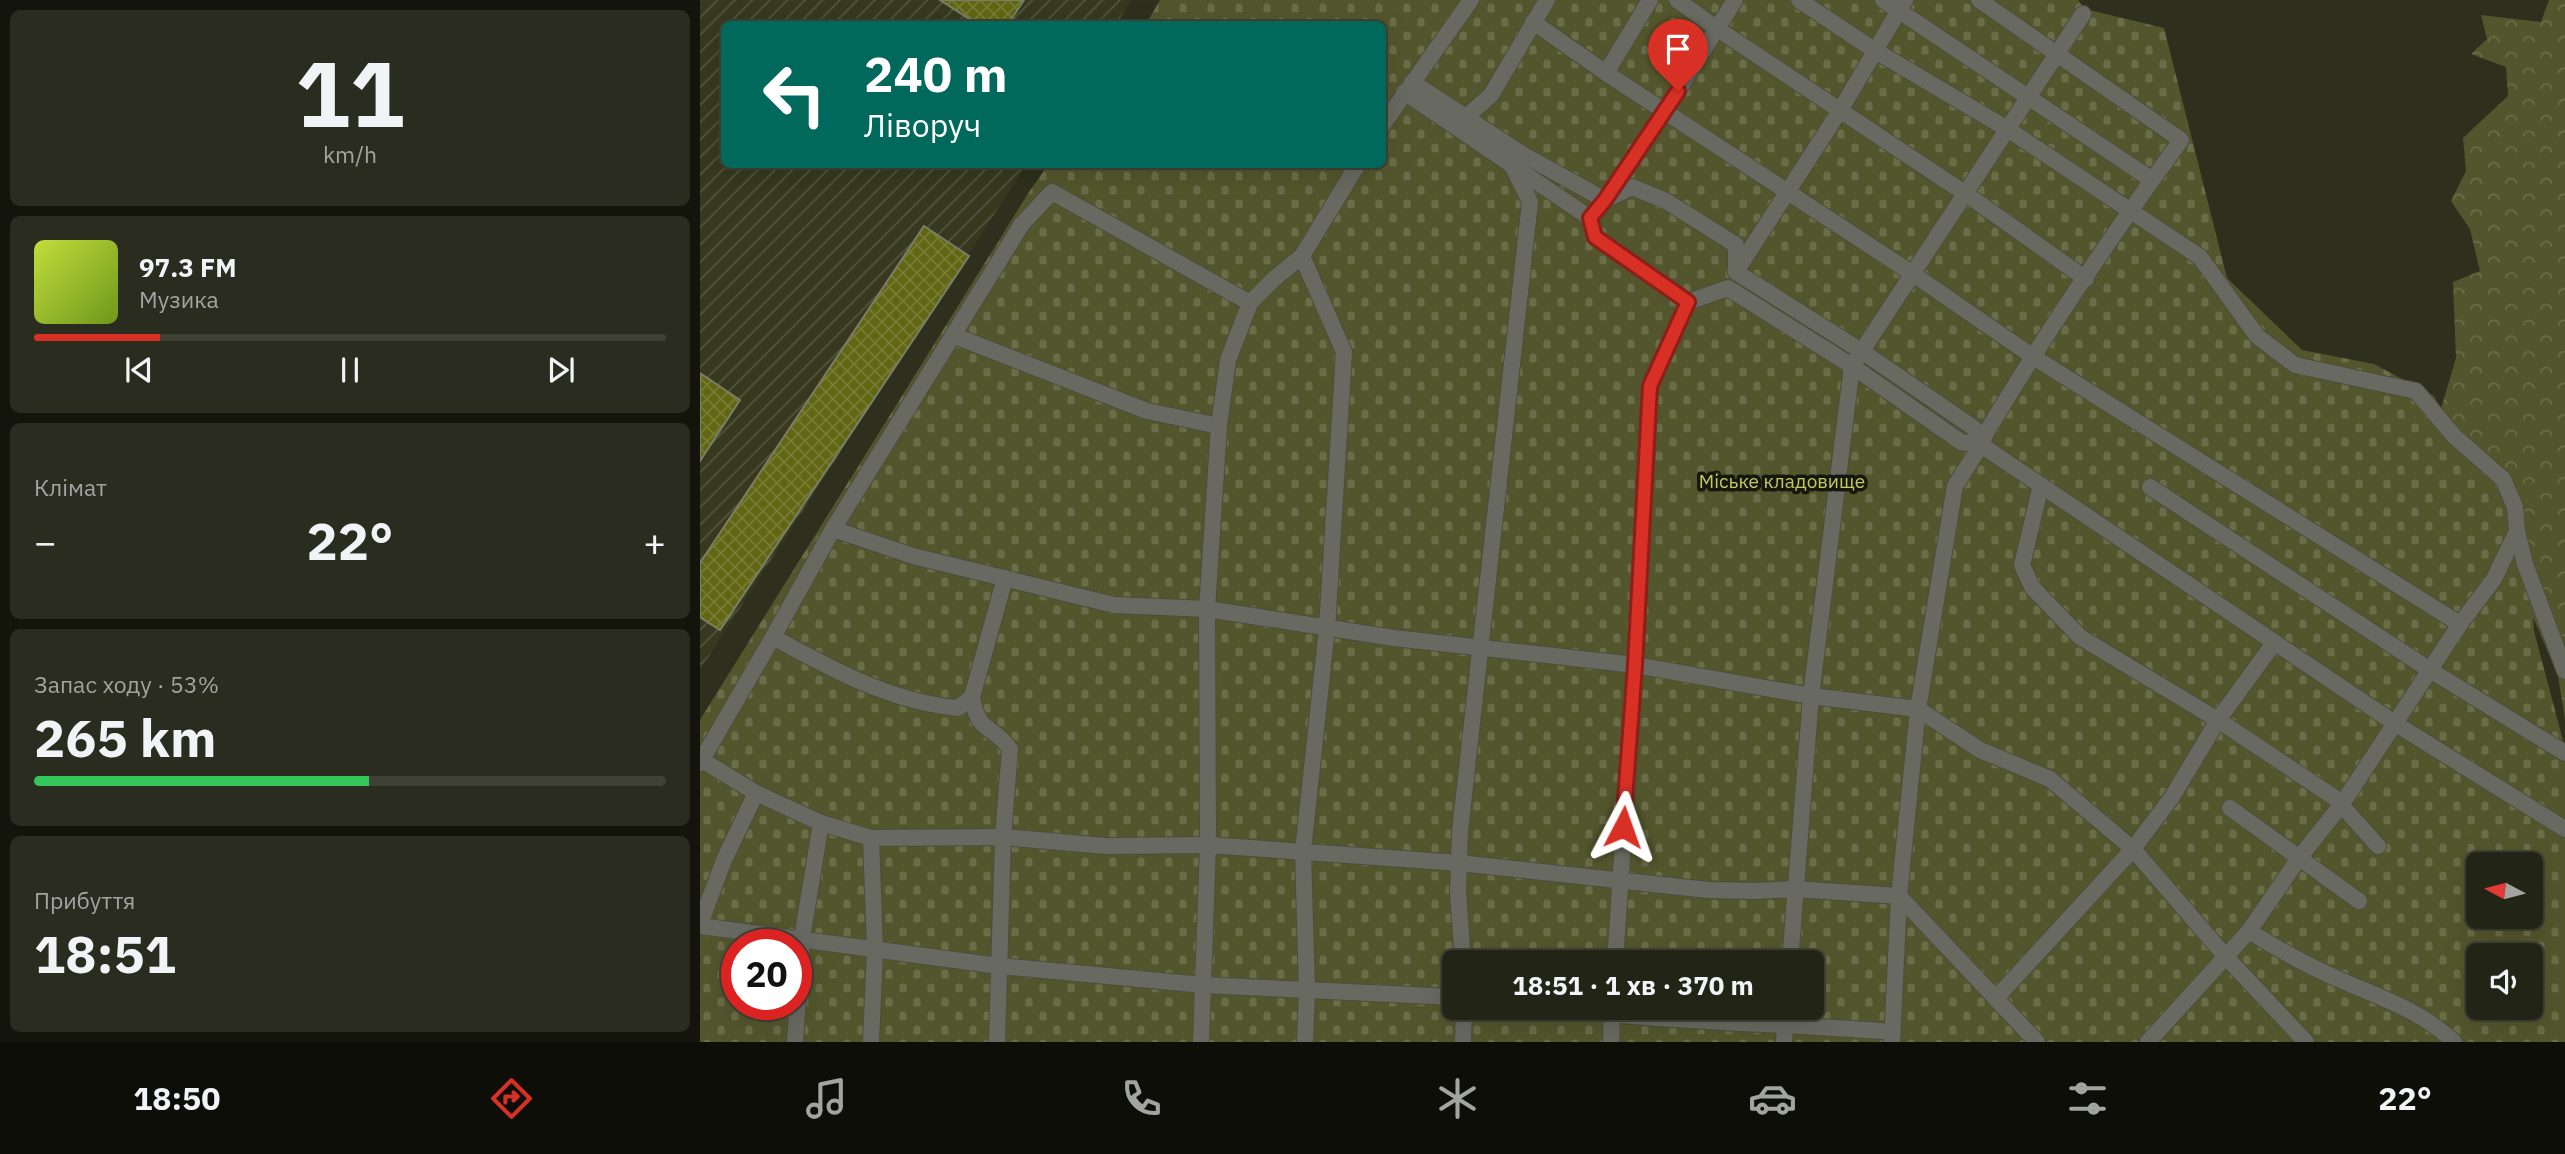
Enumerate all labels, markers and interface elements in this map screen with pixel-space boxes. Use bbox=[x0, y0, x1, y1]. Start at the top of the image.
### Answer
pin bbox=[1648, 19, 1708, 91]
icon: arrive bbox=[1659, 30, 1697, 68]
text: 11 bbox=[295, 34, 405, 152]
text: 240 m bbox=[864, 42, 1008, 105]
icon: left bbox=[749, 49, 840, 140]
text: Ліворуч bbox=[864, 104, 981, 146]
text: km/h bbox=[323, 139, 377, 169]
text: 97.3 FM bbox=[139, 250, 237, 284]
text: Музика bbox=[139, 284, 219, 314]
icon: previous bbox=[120, 351, 158, 389]
icon: pause bbox=[331, 351, 369, 389]
icon: next bbox=[542, 351, 580, 389]
park label: Міське кладовище bbox=[1699, 469, 1865, 493]
text: Клімат bbox=[34, 472, 107, 502]
text: 22° bbox=[307, 507, 393, 574]
text: − bbox=[34, 517, 57, 566]
text: + bbox=[643, 517, 666, 566]
text: Запас ходу · 53% bbox=[34, 669, 219, 699]
text: 265 km bbox=[34, 704, 216, 771]
position arrow bbox=[1586, 790, 1660, 864]
north arrow bbox=[2466, 852, 2543, 929]
map controls bbox=[2466, 852, 2543, 1020]
text: Прибуття bbox=[34, 885, 135, 915]
text: 18:51 bbox=[34, 920, 176, 987]
speed limit sign: 20 bbox=[721, 929, 812, 1020]
button: sound bbox=[2466, 943, 2543, 1020]
text: 18:51 · 1 хв · 370 m bbox=[1512, 968, 1754, 1002]
icon: directions bbox=[487, 1074, 536, 1123]
icon: music bbox=[802, 1074, 851, 1123]
icon: phone bbox=[1117, 1074, 1166, 1123]
icon: climate bbox=[1433, 1074, 1482, 1123]
icon: car bbox=[1748, 1074, 1797, 1123]
icon: filters bbox=[2063, 1074, 2112, 1123]
text: 18:50 bbox=[133, 1077, 221, 1119]
text: 22° bbox=[2378, 1077, 2432, 1119]

